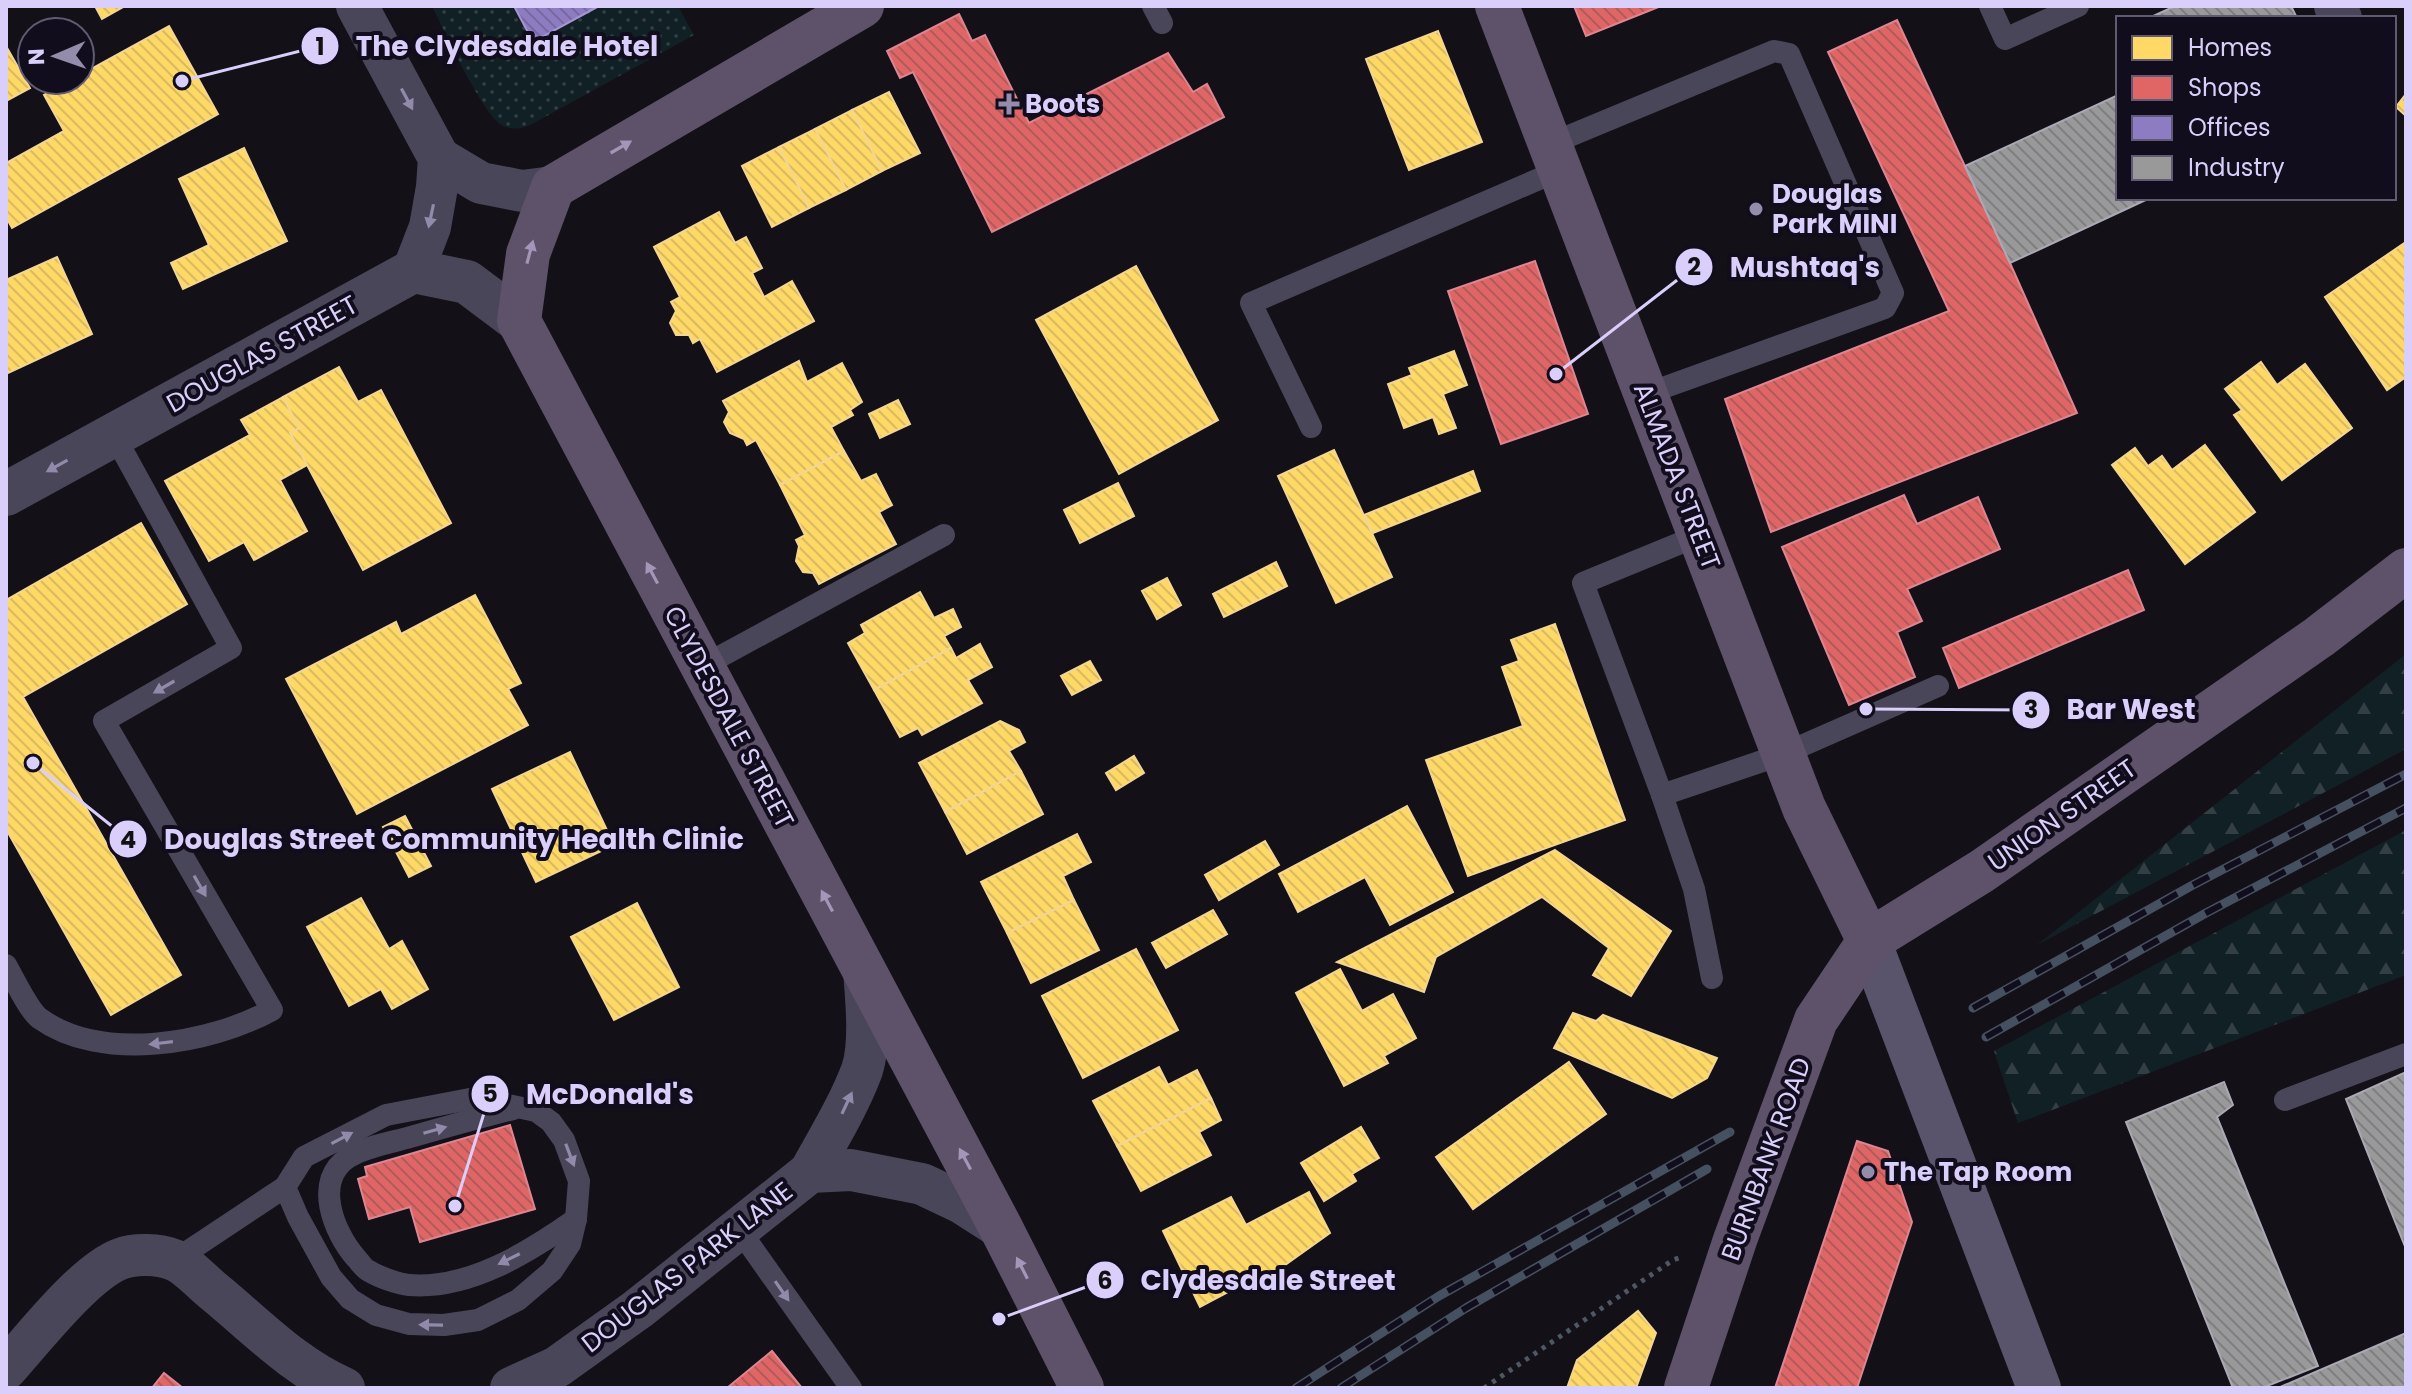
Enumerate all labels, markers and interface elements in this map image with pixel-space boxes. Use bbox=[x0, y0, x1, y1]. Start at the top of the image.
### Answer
north arrow bbox=[16, 16, 96, 96]
legend bbox=[2116, 16, 2396, 200]
callout: The Clydesdale Hotel bbox=[300, 20, 674, 72]
text: The Clydesdale Hotel bbox=[356, 27, 658, 66]
text: 1 bbox=[315, 30, 325, 63]
text: Homes bbox=[2188, 31, 2272, 64]
text: N bbox=[21, 48, 52, 65]
text: Shops bbox=[2188, 71, 2262, 104]
place label: Boots bbox=[1025, 86, 1100, 122]
one-way arrow bbox=[400, 88, 414, 111]
marker: Boots bbox=[1000, 95, 1018, 113]
text: Offices bbox=[2188, 111, 2271, 144]
one-way arrow bbox=[609, 140, 632, 154]
text: Industry bbox=[2188, 151, 2285, 184]
place label: Douglas Park MINI bbox=[1772, 176, 1897, 242]
marker: Douglas Park MINI bbox=[1747, 200, 1765, 218]
one-way arrow bbox=[425, 203, 437, 228]
one-way arrow bbox=[524, 240, 536, 265]
callout: Mushtaq's bbox=[1674, 241, 1896, 293]
text: Mushtaq's bbox=[1730, 248, 1880, 287]
text: 2 bbox=[1687, 250, 1701, 283]
street label: DOUGLAS STREET bbox=[160, 287, 364, 421]
street label: ALMADA STREET bbox=[1625, 377, 1729, 575]
one-way arrow bbox=[46, 459, 68, 473]
one-way arrow bbox=[645, 561, 658, 584]
street label: CLYDESDALE STREET bbox=[655, 600, 803, 834]
one-way arrow bbox=[153, 680, 175, 694]
callout: Bar West bbox=[2011, 684, 2212, 736]
text: Bar West bbox=[2066, 690, 2196, 729]
text: 3 bbox=[2024, 693, 2038, 726]
street label: UNION STREET bbox=[1981, 750, 2143, 880]
callout: Douglas Street Community Health Clinic bbox=[108, 813, 760, 865]
text: Douglas Street Community Health Clinic bbox=[164, 820, 744, 859]
text: 4 bbox=[120, 823, 136, 856]
one-way arrow bbox=[193, 875, 207, 897]
one-way arrow bbox=[821, 890, 835, 912]
one-way arrow bbox=[148, 1036, 173, 1049]
street label: BURNBANK ROAD bbox=[1712, 1052, 1820, 1266]
callout: McDonald's bbox=[470, 1068, 710, 1120]
text: McDonald's bbox=[526, 1075, 694, 1114]
text: 5 bbox=[482, 1077, 498, 1110]
one-way arrow bbox=[840, 1091, 853, 1114]
one-way arrow bbox=[423, 1123, 447, 1136]
one-way arrow bbox=[331, 1131, 353, 1145]
one-way arrow bbox=[564, 1144, 577, 1168]
one-way arrow bbox=[958, 1148, 972, 1170]
place label: The Tap Room bbox=[1884, 1154, 2072, 1190]
marker: The Tap Room bbox=[1859, 1163, 1877, 1181]
street label: DOUGLAS PARK LANE bbox=[574, 1173, 800, 1361]
one-way arrow bbox=[498, 1252, 521, 1266]
callout: Clydesdale Street bbox=[1085, 1254, 1412, 1306]
one-way arrow bbox=[1015, 1257, 1029, 1280]
text: Clydesdale Street bbox=[1140, 1261, 1396, 1300]
text: 6 bbox=[1097, 1264, 1113, 1297]
one-way arrow bbox=[774, 1281, 790, 1302]
one-way arrow bbox=[418, 1319, 443, 1331]

